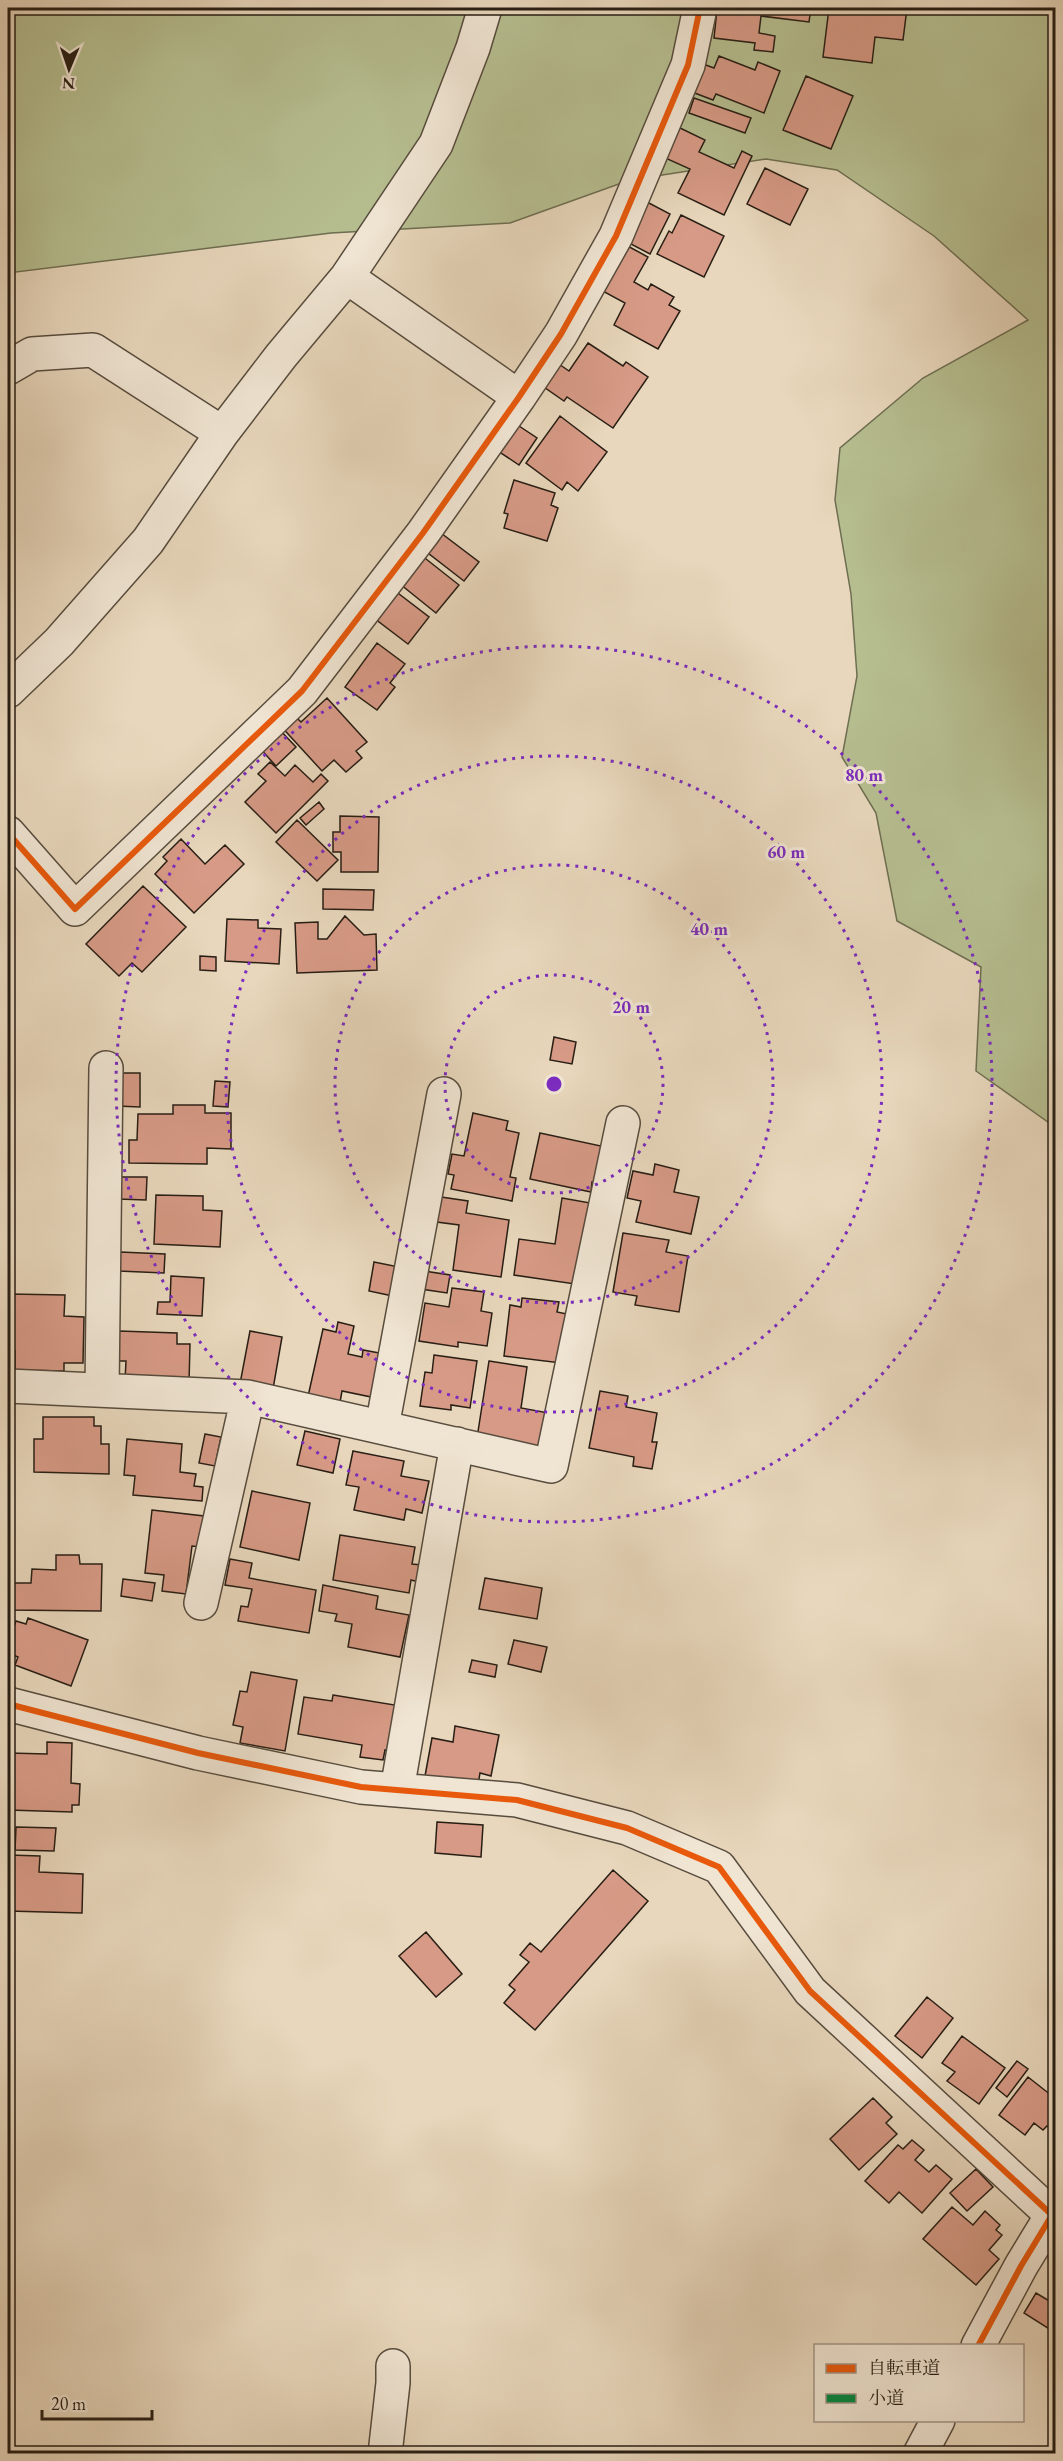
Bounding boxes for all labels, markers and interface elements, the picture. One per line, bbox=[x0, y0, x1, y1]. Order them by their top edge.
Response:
north arrow bbox=[39, 39, 99, 99]
text: N bbox=[62, 73, 75, 94]
text: 80 m bbox=[845, 763, 883, 786]
text: 60 m bbox=[767, 840, 805, 863]
text: 40 m bbox=[690, 917, 728, 940]
text: 20 m bbox=[612, 995, 650, 1018]
centre of rings bbox=[544, 1074, 564, 1094]
legend bbox=[814, 2344, 1024, 2422]
text: 自転車道 bbox=[868, 2356, 940, 2379]
scale bar bbox=[42, 2383, 152, 2421]
text: 小道 bbox=[868, 2386, 904, 2409]
text: 20 m bbox=[51, 2392, 86, 2415]

